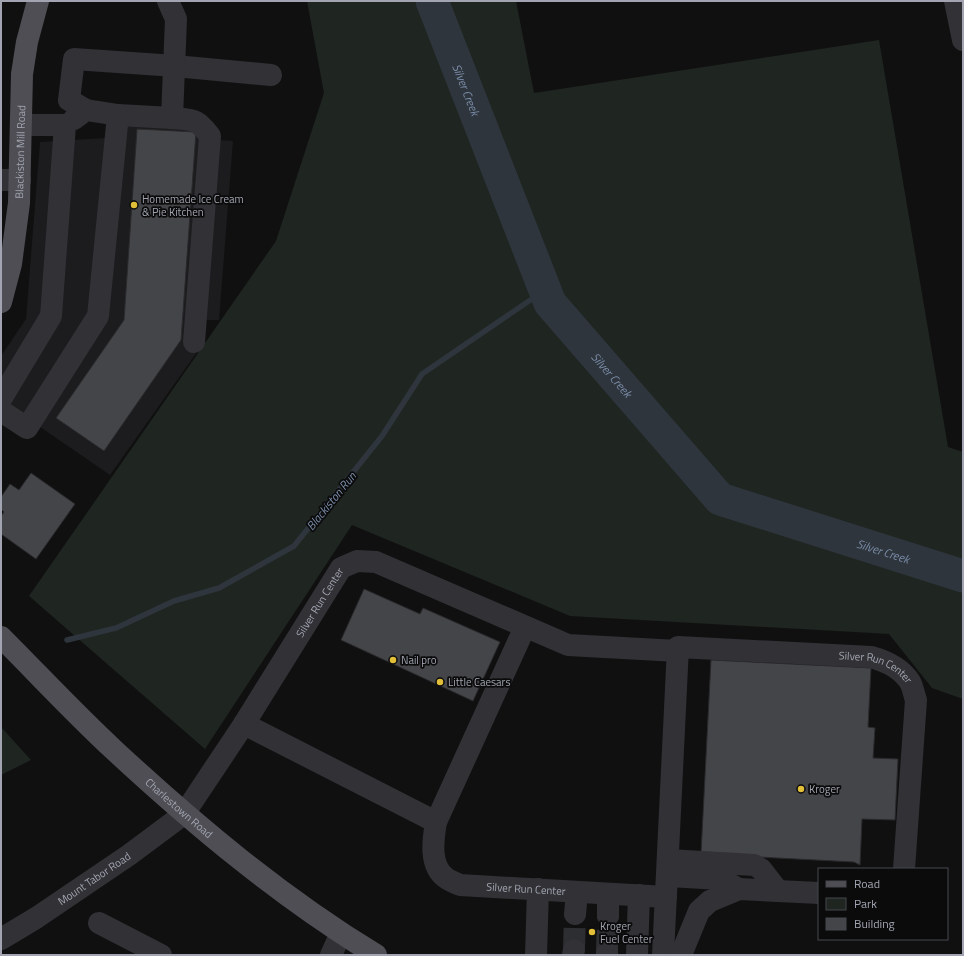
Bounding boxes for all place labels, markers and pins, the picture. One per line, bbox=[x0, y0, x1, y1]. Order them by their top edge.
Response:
place label: Homemade Ice Cream & Pie Kitchen bbox=[142, 191, 244, 220]
marker: Homemade Ice Cream & Pie Kitchen bbox=[129, 200, 139, 210]
place label: Nail pro bbox=[401, 652, 437, 668]
marker: Nail pro bbox=[388, 655, 398, 665]
place label: Little Caesars bbox=[448, 674, 511, 690]
marker: Little Caesars bbox=[435, 677, 445, 687]
place label: Kroger bbox=[809, 781, 840, 797]
marker: Kroger bbox=[796, 784, 806, 794]
place label: Kroger Fuel Center bbox=[600, 918, 653, 947]
marker: Kroger Fuel Center bbox=[587, 927, 597, 937]

